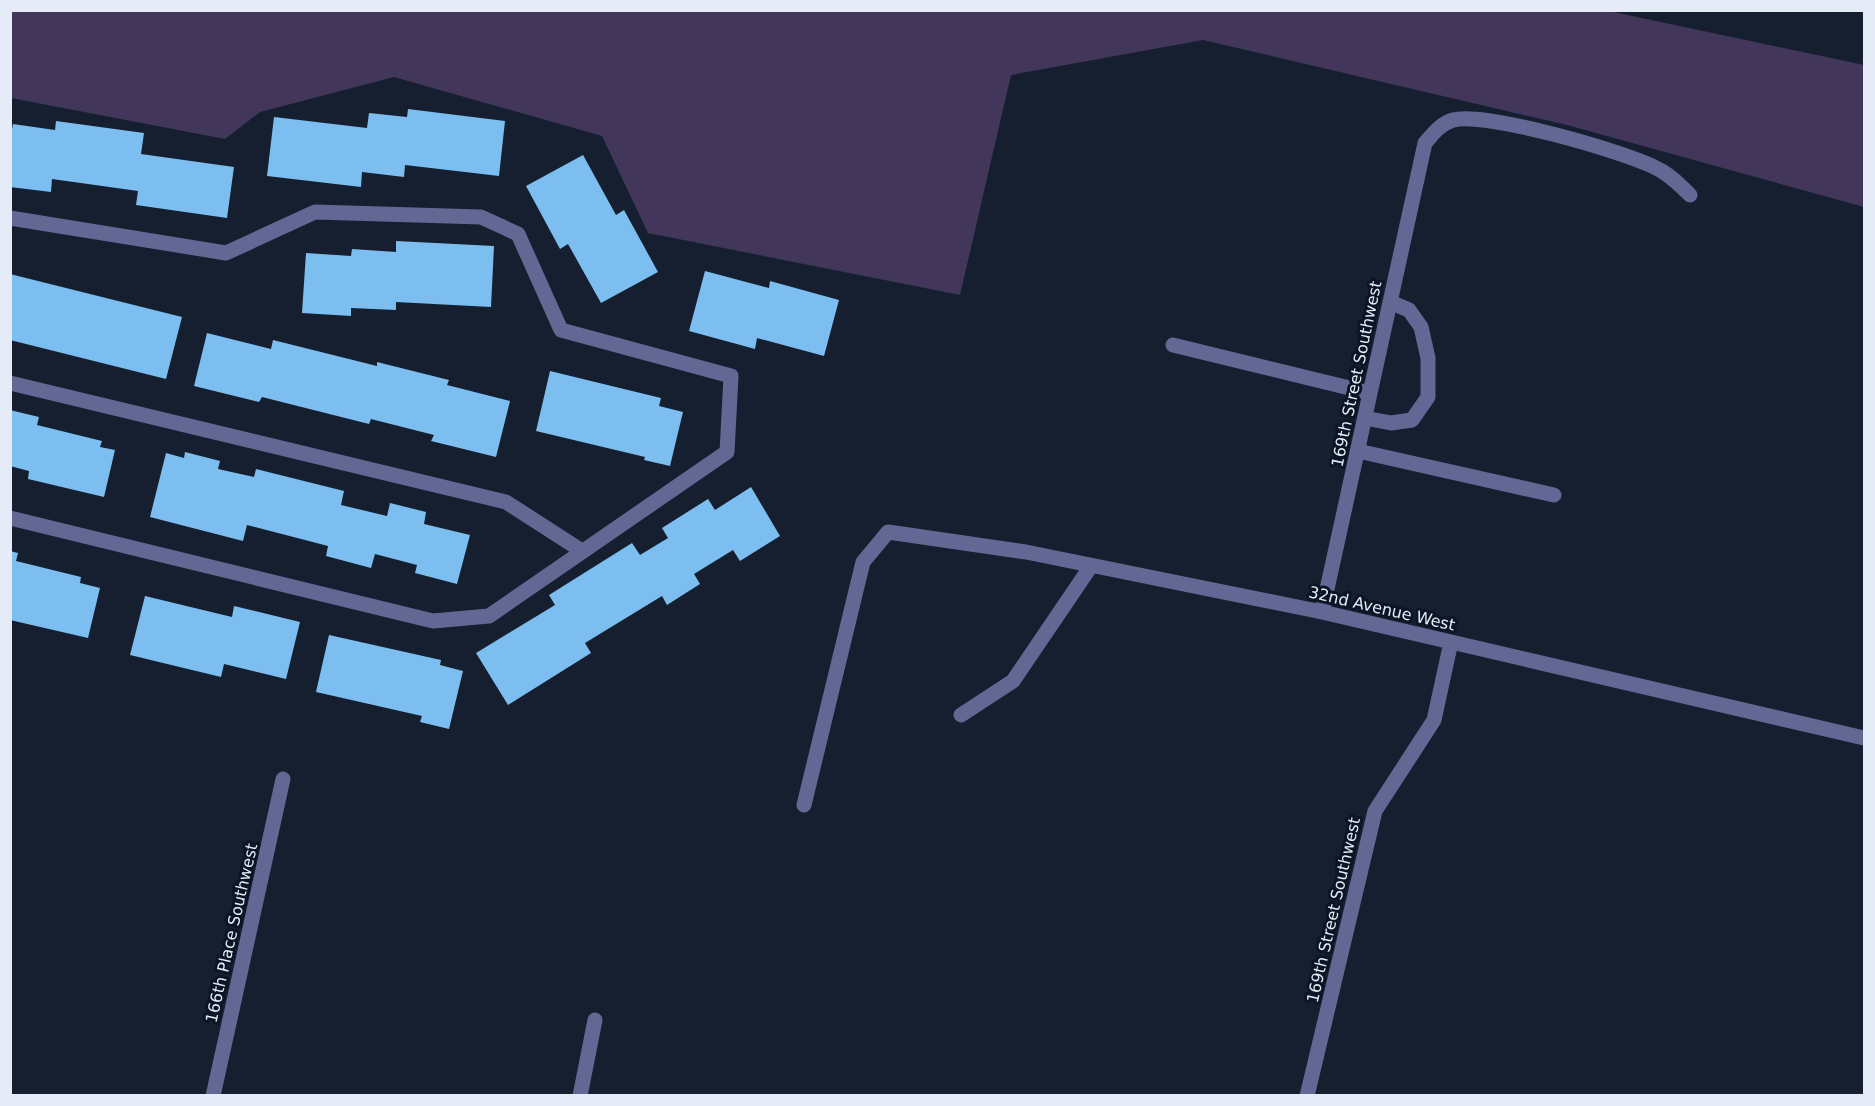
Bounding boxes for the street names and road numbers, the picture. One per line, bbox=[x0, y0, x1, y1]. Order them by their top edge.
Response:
street label: 169th Street Southwest bbox=[1327, 279, 1386, 469]
street label: 32nd Avenue West bbox=[1307, 582, 1457, 635]
street label: 169th Street Southwest bbox=[1303, 816, 1364, 1005]
street label: 166th Place Southwest bbox=[202, 841, 261, 1025]

